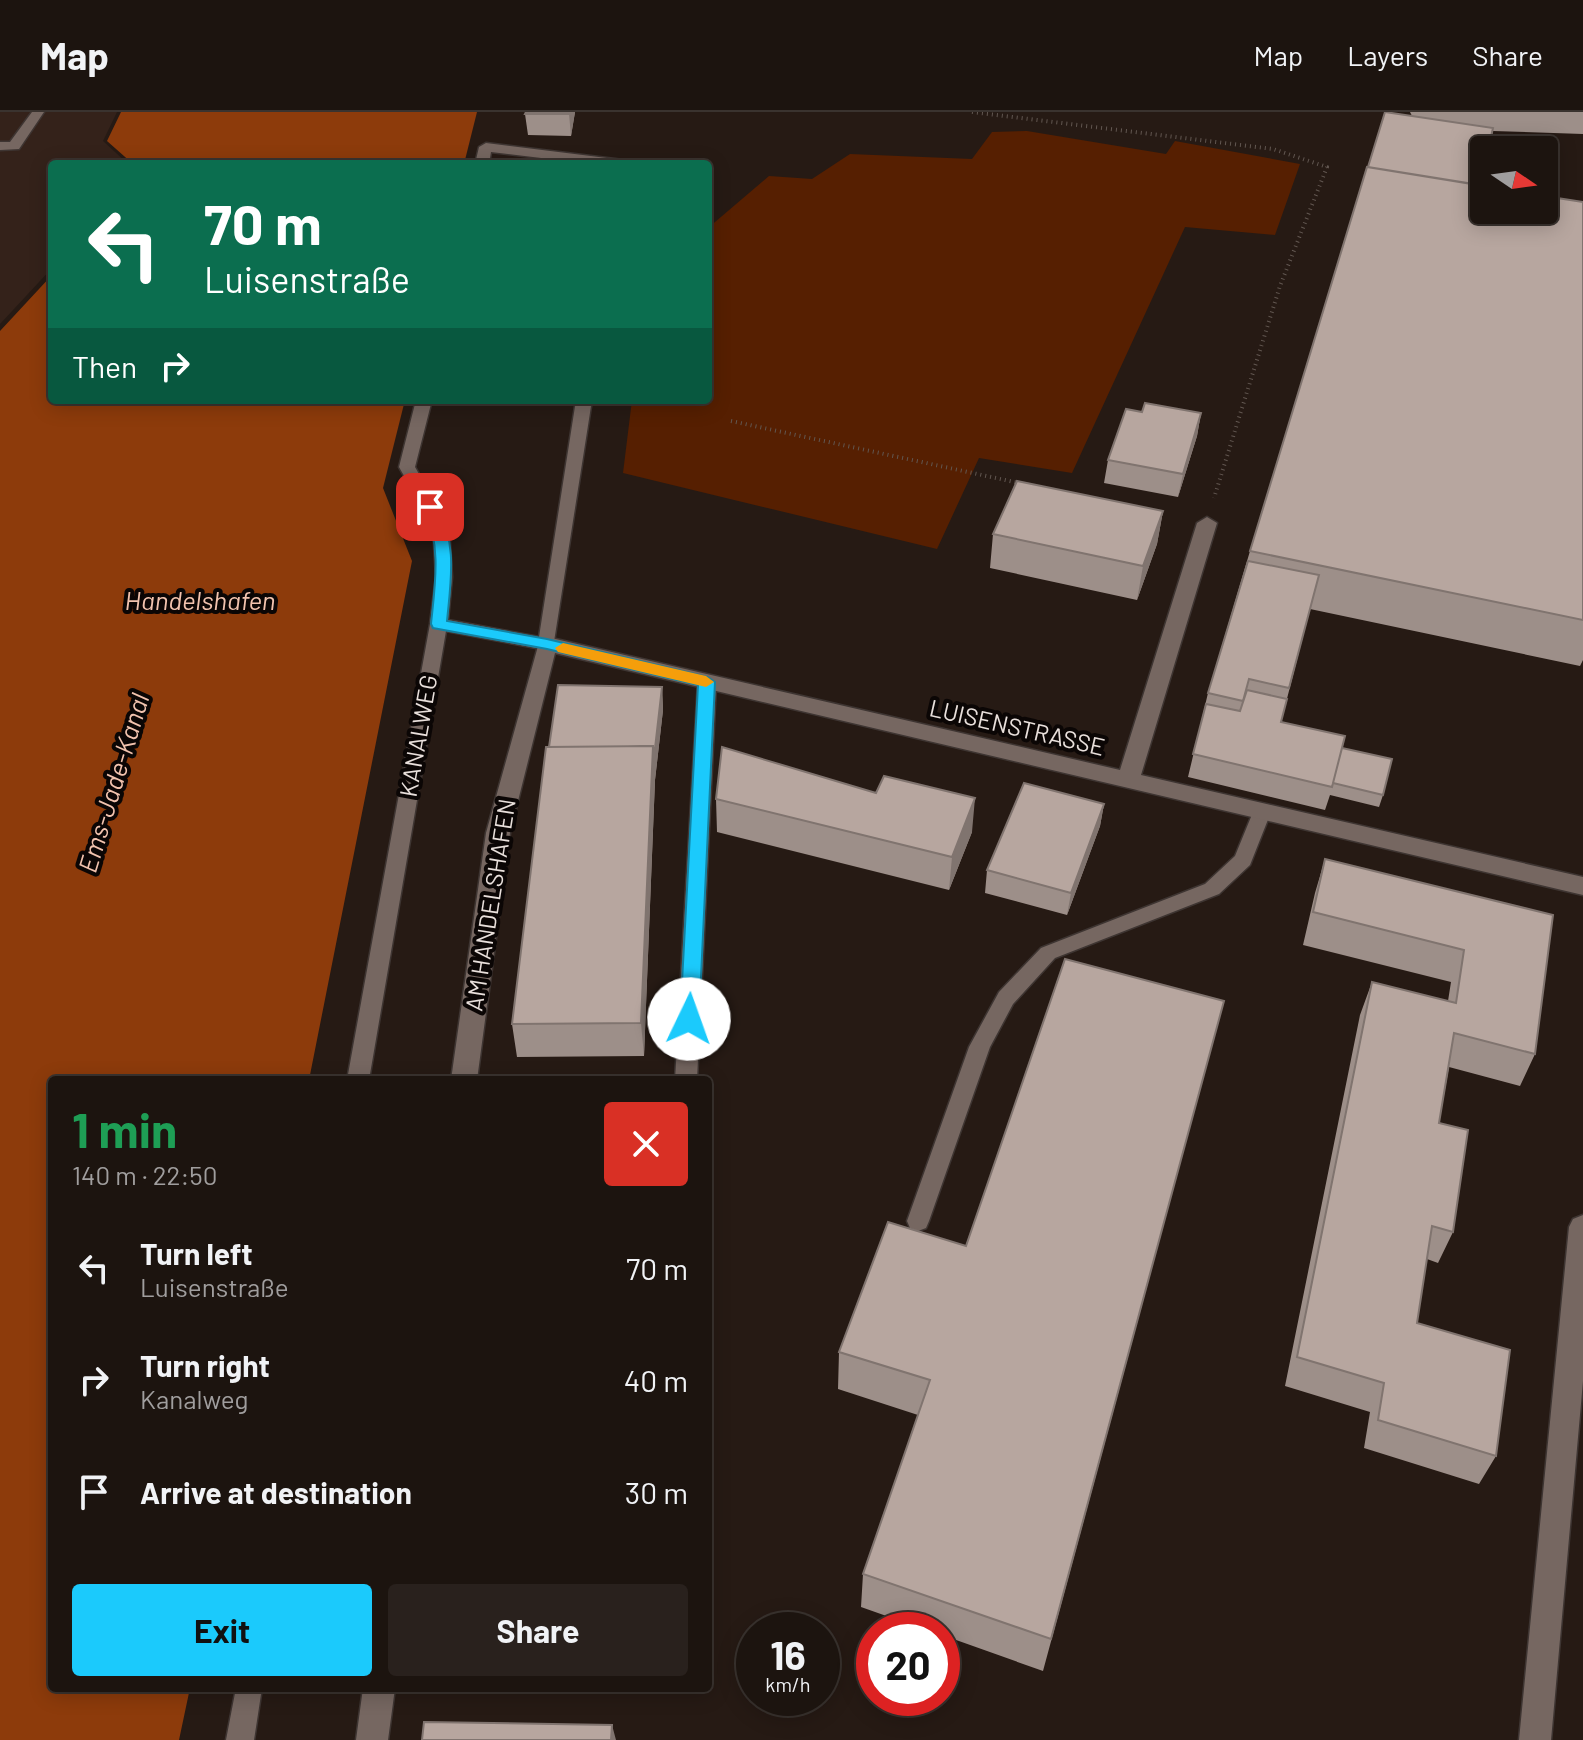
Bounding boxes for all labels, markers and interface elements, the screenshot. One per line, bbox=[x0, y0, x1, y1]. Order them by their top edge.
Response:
text: Map bbox=[40, 32, 109, 78]
text: Map bbox=[1253, 38, 1303, 72]
text: Layers bbox=[1347, 38, 1428, 72]
text: Share bbox=[1472, 38, 1543, 72]
north arrow bbox=[1470, 136, 1558, 224]
map controls bbox=[1470, 136, 1558, 224]
text: 70 m bbox=[204, 189, 322, 256]
icon: left bbox=[72, 192, 176, 296]
text: Luisenstraße bbox=[204, 257, 410, 300]
icon: right bbox=[153, 344, 197, 388]
text: Then bbox=[72, 348, 137, 384]
pin bbox=[396, 473, 464, 541]
icon: arrive bbox=[408, 485, 452, 529]
water label: Handelshafen bbox=[125, 584, 275, 615]
street label: KANALWEG bbox=[393, 672, 443, 799]
water label: Ems-Jade-Kanal bbox=[71, 689, 155, 876]
street label: LUISENSTRASSE bbox=[927, 692, 1108, 761]
street label: AM HANDELSHAFEN bbox=[458, 796, 521, 1013]
position arrow bbox=[647, 977, 731, 1061]
text: 1 min bbox=[72, 1100, 177, 1158]
button: close bbox=[604, 1102, 688, 1186]
text: 140 m · 22:50 bbox=[72, 1159, 217, 1190]
text: Turn left bbox=[140, 1235, 253, 1271]
icon: left bbox=[72, 1246, 116, 1290]
text: 70 m bbox=[626, 1250, 688, 1286]
text: Luisenstraße bbox=[140, 1271, 289, 1302]
text: Turn right bbox=[140, 1347, 270, 1383]
icon: right bbox=[72, 1358, 116, 1402]
text: 40 m bbox=[624, 1362, 688, 1398]
text: Kanalweg bbox=[140, 1383, 249, 1414]
icon: arrive bbox=[72, 1470, 116, 1514]
text: Arrive at destination bbox=[140, 1474, 412, 1510]
text: 30 m bbox=[625, 1474, 688, 1510]
button: Exit bbox=[72, 1584, 372, 1676]
button: Share bbox=[388, 1584, 688, 1676]
speed limit sign: 20 bbox=[856, 1612, 960, 1716]
text: 16 bbox=[770, 1630, 806, 1678]
text: km/h bbox=[765, 1672, 811, 1696]

